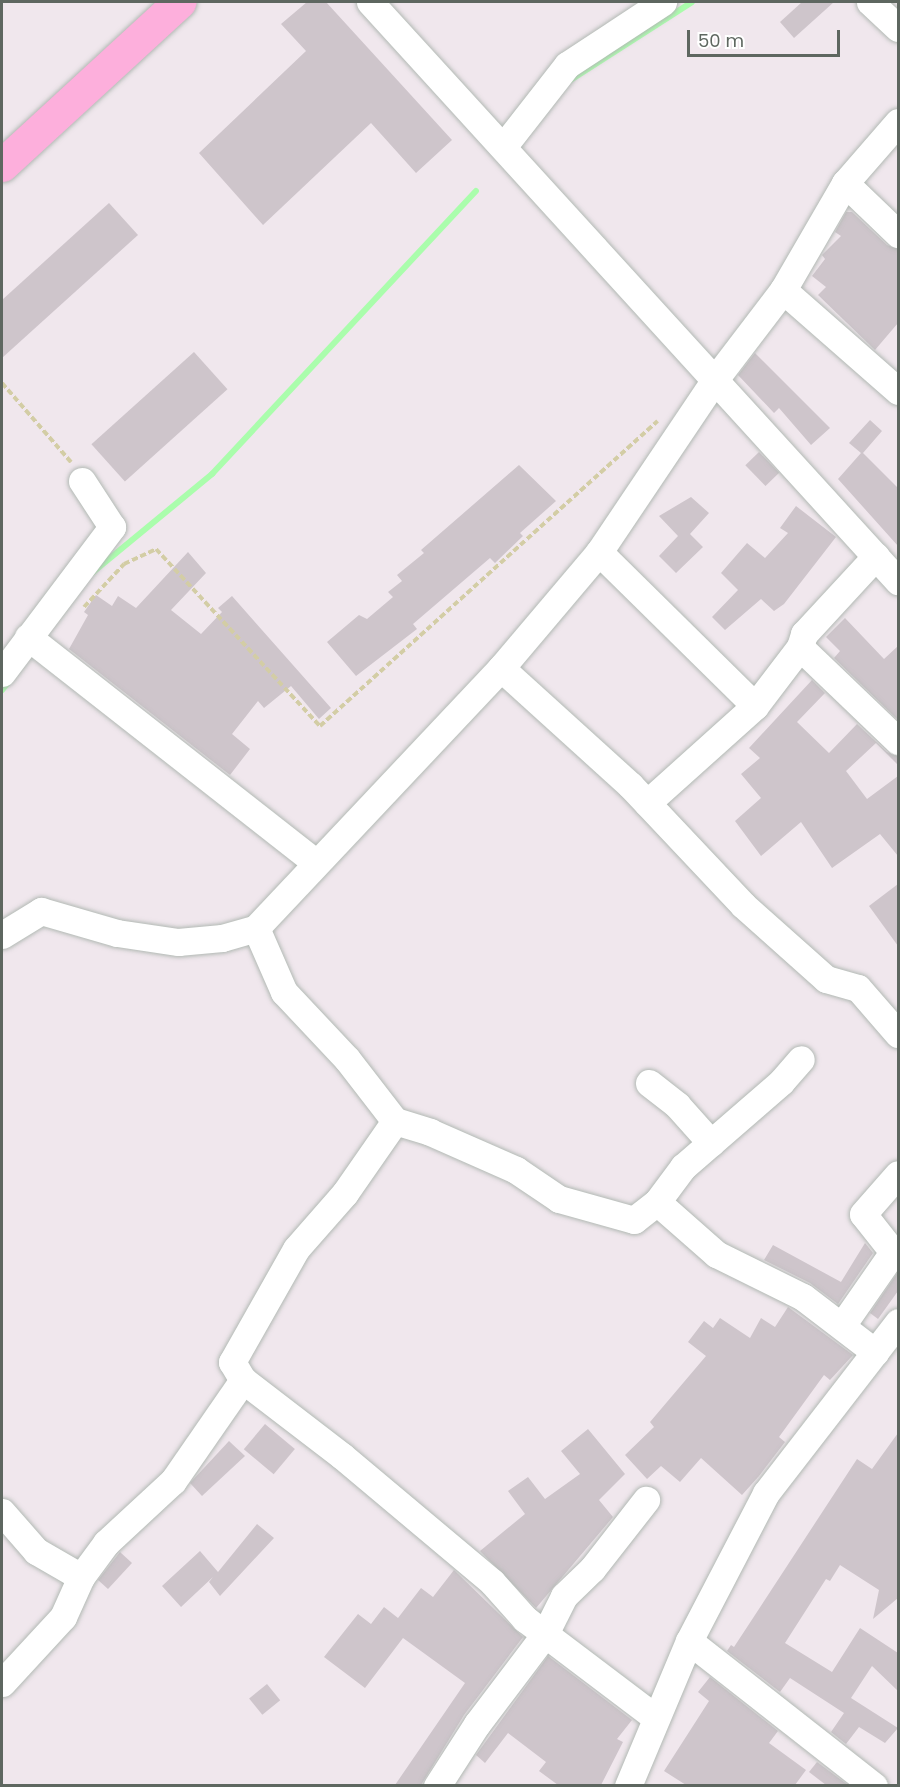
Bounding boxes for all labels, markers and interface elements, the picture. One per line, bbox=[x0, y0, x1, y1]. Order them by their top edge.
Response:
scale bar bbox=[690, 18, 843, 56]
text: 50 m bbox=[698, 28, 744, 53]

